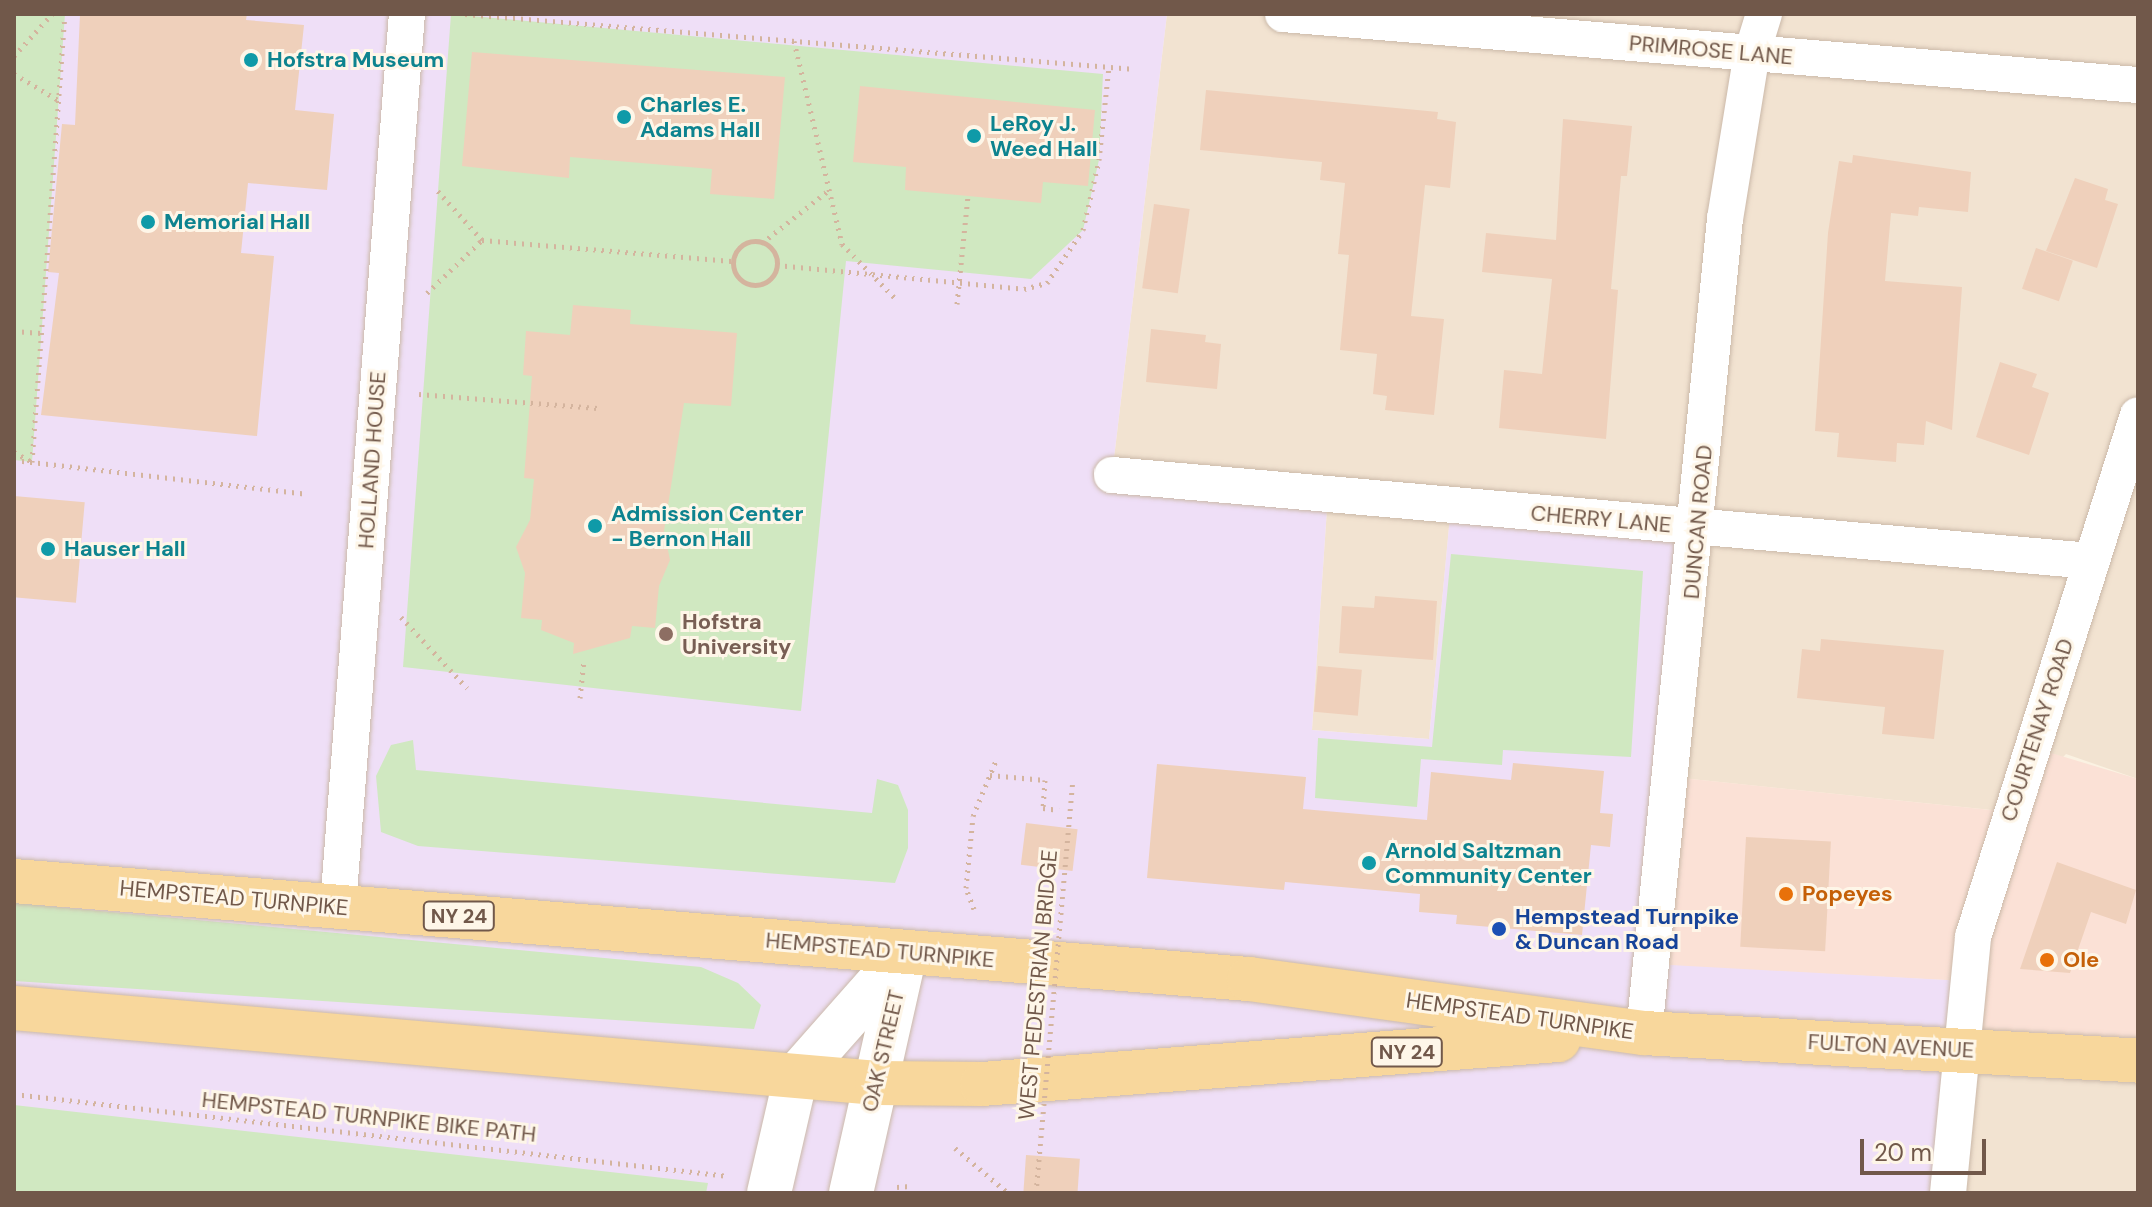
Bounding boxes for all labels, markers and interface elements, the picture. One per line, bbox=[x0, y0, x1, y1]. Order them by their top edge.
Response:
street label: PRIMROSE LANE bbox=[1628, 30, 1794, 70]
place label: Hofstra Museum bbox=[267, 47, 444, 73]
marker: Hofstra Museum bbox=[242, 51, 260, 69]
place label: Charles E. Adams Hall bbox=[640, 91, 760, 142]
marker: Charles E. Adams Hall bbox=[615, 108, 633, 126]
place label: LeRoy J. Weed Hall bbox=[990, 110, 1098, 162]
marker: LeRoy J. Weed Hall bbox=[965, 127, 983, 145]
place label: Memorial Hall bbox=[164, 209, 310, 235]
marker: Memorial Hall bbox=[139, 213, 157, 231]
street label: HOLLAND HOUSE bbox=[353, 370, 391, 550]
street label: DUNCAN ROAD bbox=[1678, 444, 1718, 600]
place label: Admission Center - Bernon Hall bbox=[611, 500, 803, 552]
street label: CHERRY LANE bbox=[1530, 500, 1672, 538]
marker: Admission Center - Bernon Hall bbox=[586, 517, 604, 535]
place label: Hauser Hall bbox=[64, 536, 186, 562]
marker: Hauser Hall bbox=[39, 540, 57, 558]
place label: Hofstra University bbox=[682, 608, 791, 660]
marker: Hofstra University bbox=[657, 625, 675, 643]
street label: COURTENAY ROAD bbox=[1995, 635, 2079, 825]
place label: Arnold Saltzman Community Center bbox=[1385, 837, 1592, 888]
street label: WEST PEDESTRIAN BRIDGE bbox=[1013, 849, 1063, 1121]
marker: Arnold Saltzman Community Center bbox=[1360, 854, 1378, 872]
street label: HEMPSTEAD TURNPIKE bbox=[118, 875, 350, 921]
place label: Popeyes bbox=[1802, 881, 1893, 907]
marker: Popeyes bbox=[1777, 885, 1795, 903]
road number: NY 24 bbox=[421, 900, 497, 932]
place label: Hempstead Turnpike & Duncan Road bbox=[1515, 903, 1739, 954]
marker: Hempstead Turnpike & Duncan Road bbox=[1490, 920, 1508, 938]
street label: HEMPSTEAD TURNPIKE bbox=[764, 927, 996, 973]
place label: Ole bbox=[2063, 947, 2099, 973]
marker: Ole bbox=[2038, 951, 2056, 969]
street label: HEMPSTEAD TURNPIKE bbox=[1404, 987, 1636, 1045]
street label: OAK STREET bbox=[856, 988, 910, 1114]
street label: FULTON AVENUE bbox=[1807, 1028, 1975, 1064]
road number: NY 24 bbox=[1369, 1036, 1445, 1068]
street label: HEMPSTEAD TURNPIKE BIKE PATH bbox=[201, 1086, 537, 1148]
scale bar bbox=[1864, 1123, 1990, 1173]
text: 20 m bbox=[1874, 1137, 1932, 1168]

